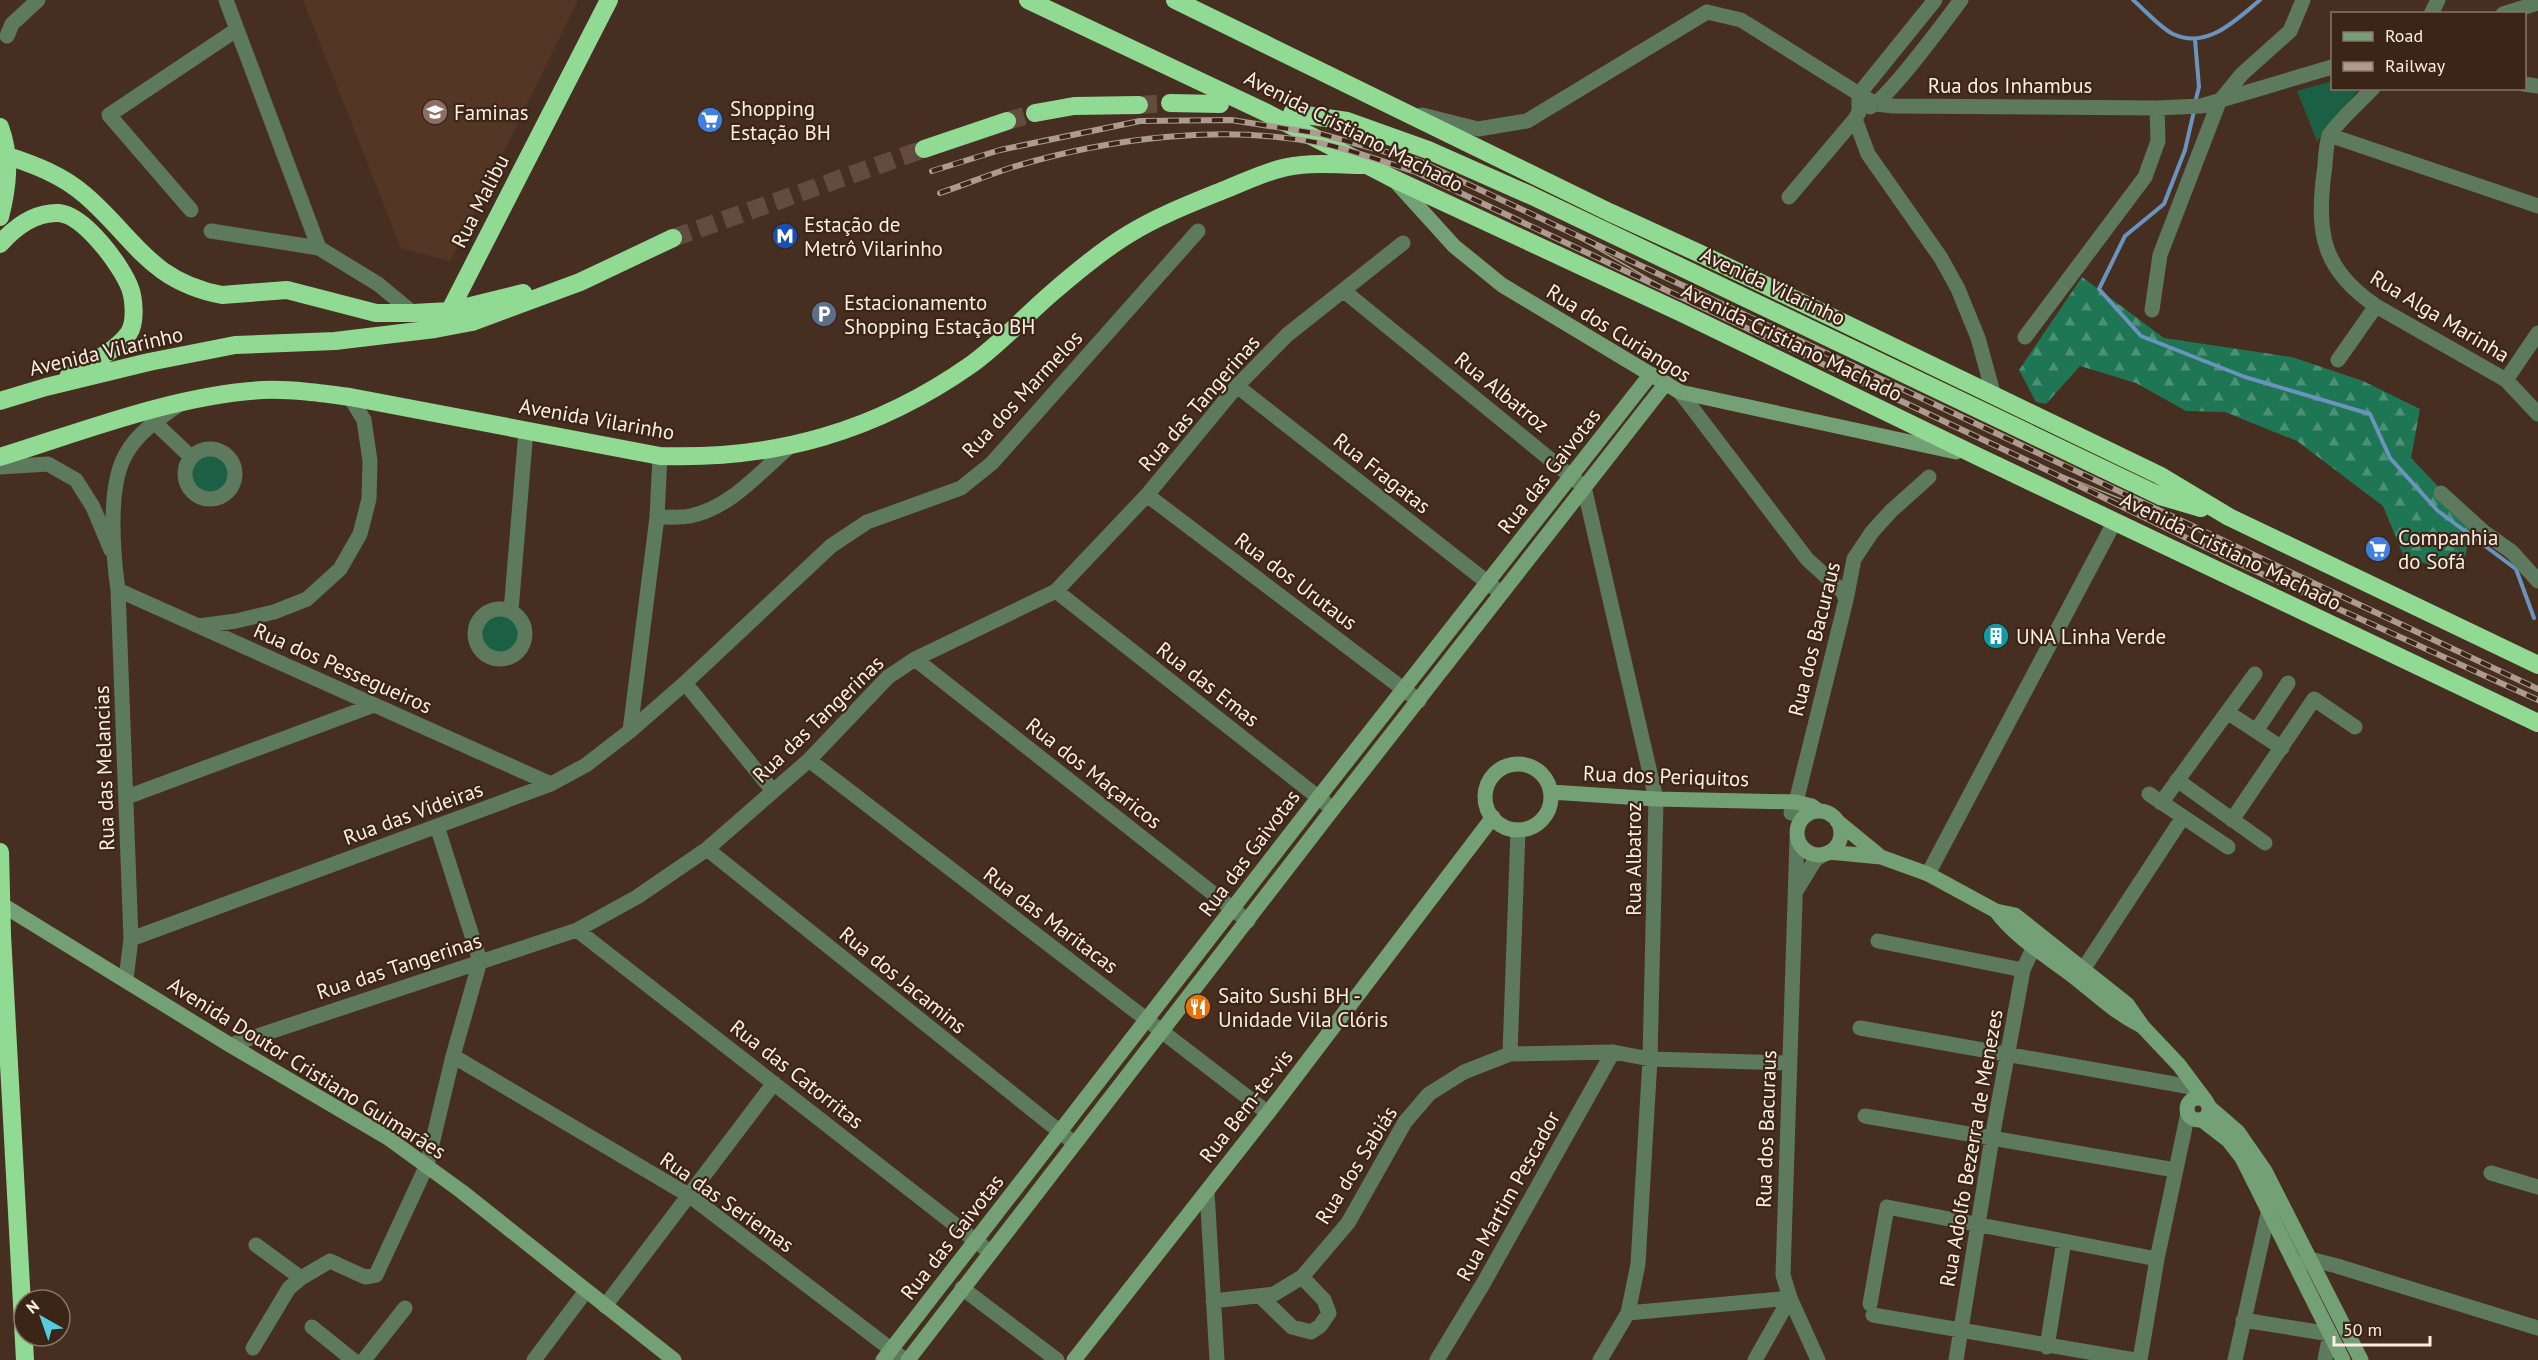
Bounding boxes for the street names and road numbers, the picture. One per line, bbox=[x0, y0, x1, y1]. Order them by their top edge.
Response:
street label: Avenida Cristiano Machado bbox=[1240, 64, 1468, 198]
street label: Rua dos Inhambus bbox=[1928, 72, 2092, 99]
street label: Rua Malibu bbox=[445, 150, 515, 252]
street label: Avenida Vilarinho bbox=[1696, 241, 1850, 331]
street label: Rua Alga Marinha bbox=[2365, 264, 2515, 368]
street label: Avenida Cristiano Machado bbox=[1677, 277, 1907, 407]
street label: Rua dos Curiangos bbox=[1542, 278, 1696, 388]
street label: Avenida Vilarinho bbox=[26, 320, 186, 382]
street label: Rua dos Marmelos bbox=[956, 325, 1088, 463]
street label: Rua das Tangerinas bbox=[1132, 329, 1266, 477]
street label: Rua Albatroz bbox=[1449, 346, 1555, 438]
street label: Avenida Vilarinho bbox=[517, 392, 677, 446]
street label: Rua das Gaivotas bbox=[1492, 403, 1606, 539]
street label: Rua Fragatas bbox=[1328, 427, 1436, 519]
street label: Avenida Cristiano Machado bbox=[2116, 486, 2346, 616]
street label: Rua dos Urutaus bbox=[1229, 526, 1363, 636]
street label: Rua dos Bacuraus bbox=[1782, 559, 1846, 719]
street label: Rua dos Pessegueiros bbox=[250, 617, 436, 719]
street label: Rua das Emas bbox=[1151, 635, 1265, 733]
street label: Rua das Tangerinas bbox=[747, 650, 889, 788]
street label: Rua das Melancias bbox=[88, 685, 120, 851]
street label: Rua dos Maçaricos bbox=[1021, 711, 1167, 835]
street label: Rua dos Periquitos bbox=[1582, 760, 1750, 792]
street label: Rua das Videiras bbox=[339, 775, 487, 851]
street label: Rua das Gaivotas bbox=[1192, 784, 1306, 922]
street label: Rua Albatroz bbox=[1620, 802, 1647, 916]
street label: Rua das Maritacas bbox=[978, 861, 1124, 979]
street label: Rua dos Jacamins bbox=[834, 920, 972, 1040]
street label: Rua das Tangerinas bbox=[313, 927, 485, 1005]
street label: Avenida Doutor Cristiano Guimarães bbox=[163, 971, 451, 1165]
street label: Rua Adolfo Bezerra de Menezes bbox=[1933, 1007, 2009, 1289]
street label: Rua das Catorritas bbox=[725, 1013, 869, 1135]
street label: Rua Bem-te-vis bbox=[1193, 1044, 1299, 1168]
street label: Rua dos Bacuraus bbox=[1750, 1050, 1782, 1208]
street label: Rua dos Sabiás bbox=[1309, 1101, 1403, 1229]
street label: Rua Martim Pescador bbox=[1450, 1106, 1566, 1286]
street label: Rua das Seriemas bbox=[655, 1146, 799, 1258]
street label: Rua das Gaivotas bbox=[895, 1169, 1009, 1305]

